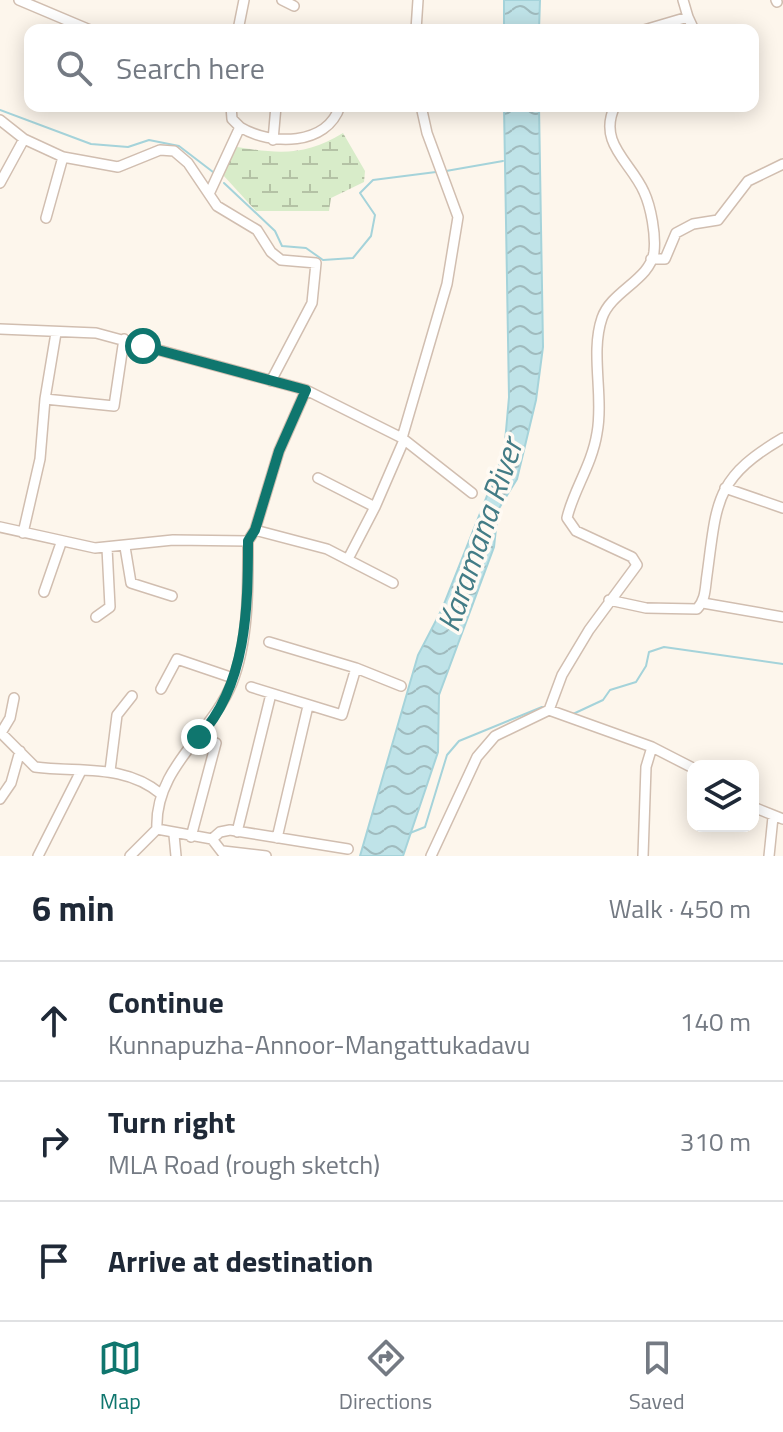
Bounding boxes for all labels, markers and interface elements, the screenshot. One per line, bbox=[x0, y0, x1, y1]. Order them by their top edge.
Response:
search box bbox=[24, 24, 759, 112]
text: Search here bbox=[116, 45, 265, 91]
icon: search bbox=[52, 46, 96, 90]
route start bbox=[125, 328, 161, 364]
water label: Karamana River bbox=[424, 428, 536, 638]
route end bbox=[181, 719, 217, 755]
map controls bbox=[687, 760, 759, 832]
button: layers bbox=[687, 760, 759, 832]
text: 6 min bbox=[32, 882, 115, 934]
text: Walk · 450 m bbox=[609, 889, 751, 928]
text: Continue bbox=[108, 979, 224, 1025]
icon: ahead bbox=[32, 999, 76, 1043]
text: 140 m bbox=[680, 1002, 751, 1041]
text: Kunnapuzha-Annoor-Mangattukadavu bbox=[108, 1025, 530, 1064]
text: Turn right bbox=[108, 1099, 236, 1145]
icon: right bbox=[32, 1119, 76, 1163]
text: 310 m bbox=[680, 1122, 751, 1161]
text: MLA Road (rough sketch) bbox=[108, 1145, 380, 1184]
text: Arrive at destination bbox=[108, 1238, 373, 1284]
icon: arrive bbox=[32, 1239, 76, 1283]
tab: Map bbox=[98, 1336, 142, 1418]
tab: Directions bbox=[339, 1336, 432, 1418]
tab: Saved bbox=[629, 1336, 685, 1418]

